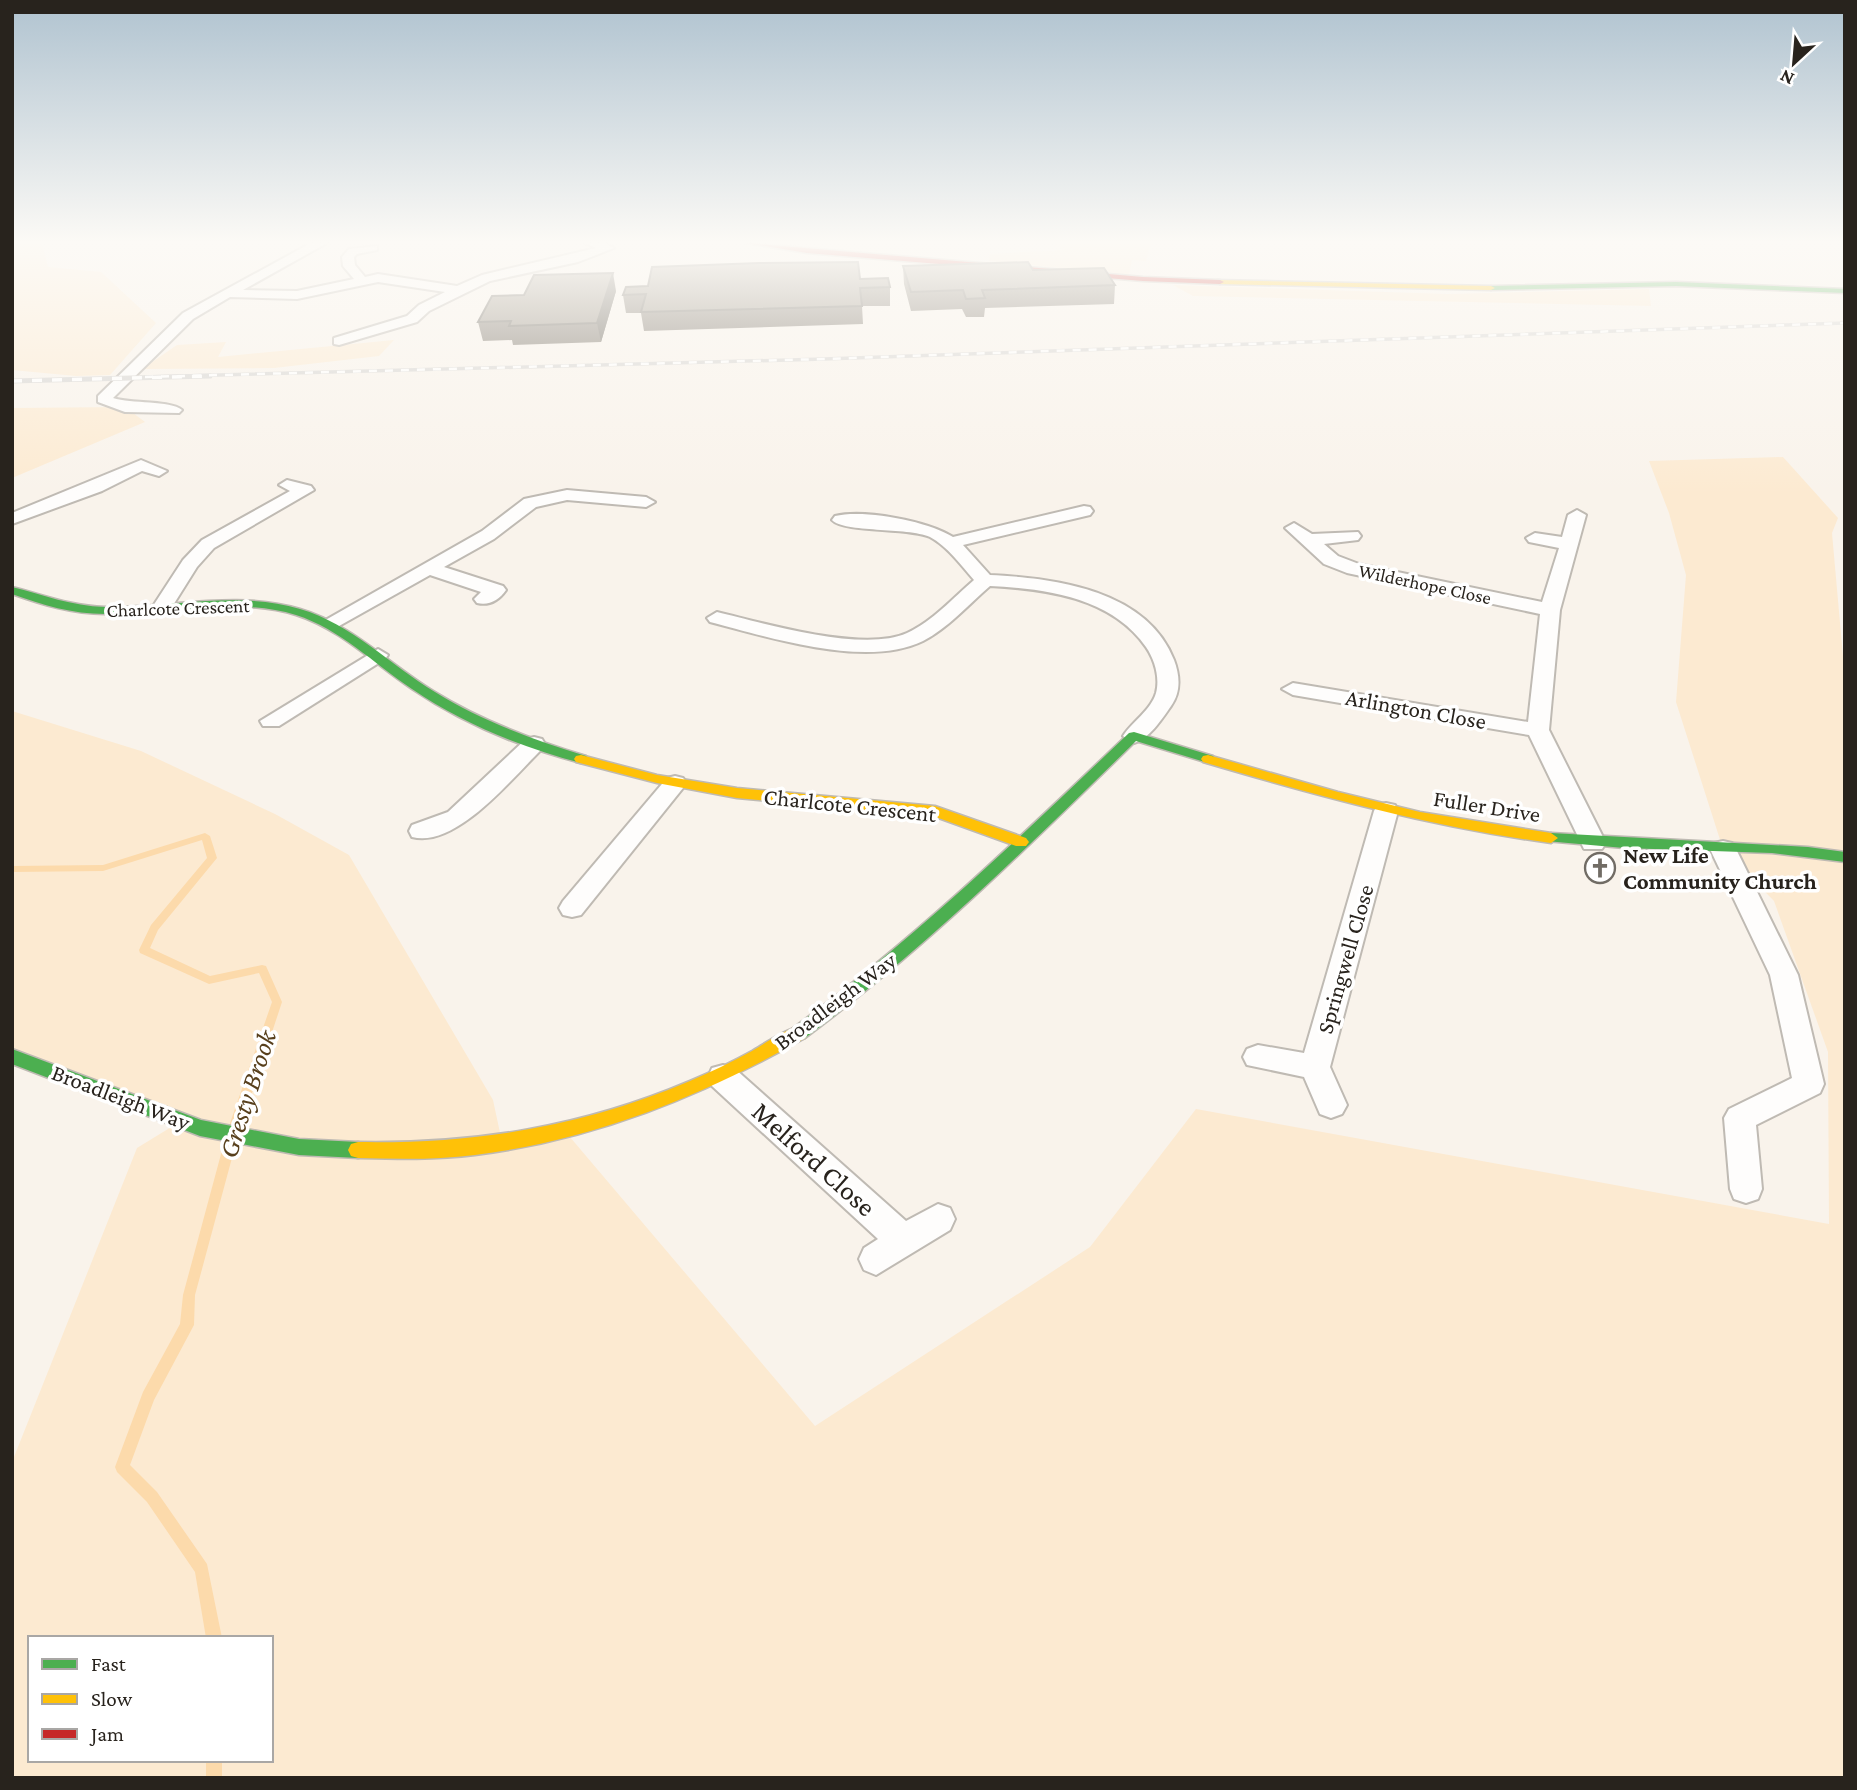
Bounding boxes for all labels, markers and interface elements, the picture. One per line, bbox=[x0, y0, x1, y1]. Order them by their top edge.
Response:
north arrow bbox=[1759, 28, 1829, 98]
text: N bbox=[1776, 66, 1797, 90]
street label: Wilderhope Close bbox=[1357, 560, 1493, 608]
street label: Charlcote Crescent bbox=[106, 595, 251, 621]
street label: Arlington Close bbox=[1344, 684, 1488, 734]
street label: Charlcote Crescent bbox=[762, 783, 938, 827]
street label: Fuller Drive bbox=[1432, 785, 1542, 827]
place label: New Life Community Church bbox=[1623, 842, 1817, 894]
church icon: New Life Community Church bbox=[1583, 851, 1617, 885]
street label: Springwell Close bbox=[1311, 881, 1379, 1037]
street label: Broadleigh Way bbox=[769, 947, 901, 1055]
water label: Gresty Brook bbox=[212, 1025, 283, 1162]
street label: Broadleigh Way bbox=[48, 1059, 194, 1135]
street label: Melford Close bbox=[746, 1096, 882, 1222]
legend bbox=[28, 1636, 273, 1762]
text: Fast bbox=[91, 1652, 127, 1676]
text: Slow bbox=[91, 1687, 133, 1711]
text: Jam bbox=[89, 1722, 124, 1746]

